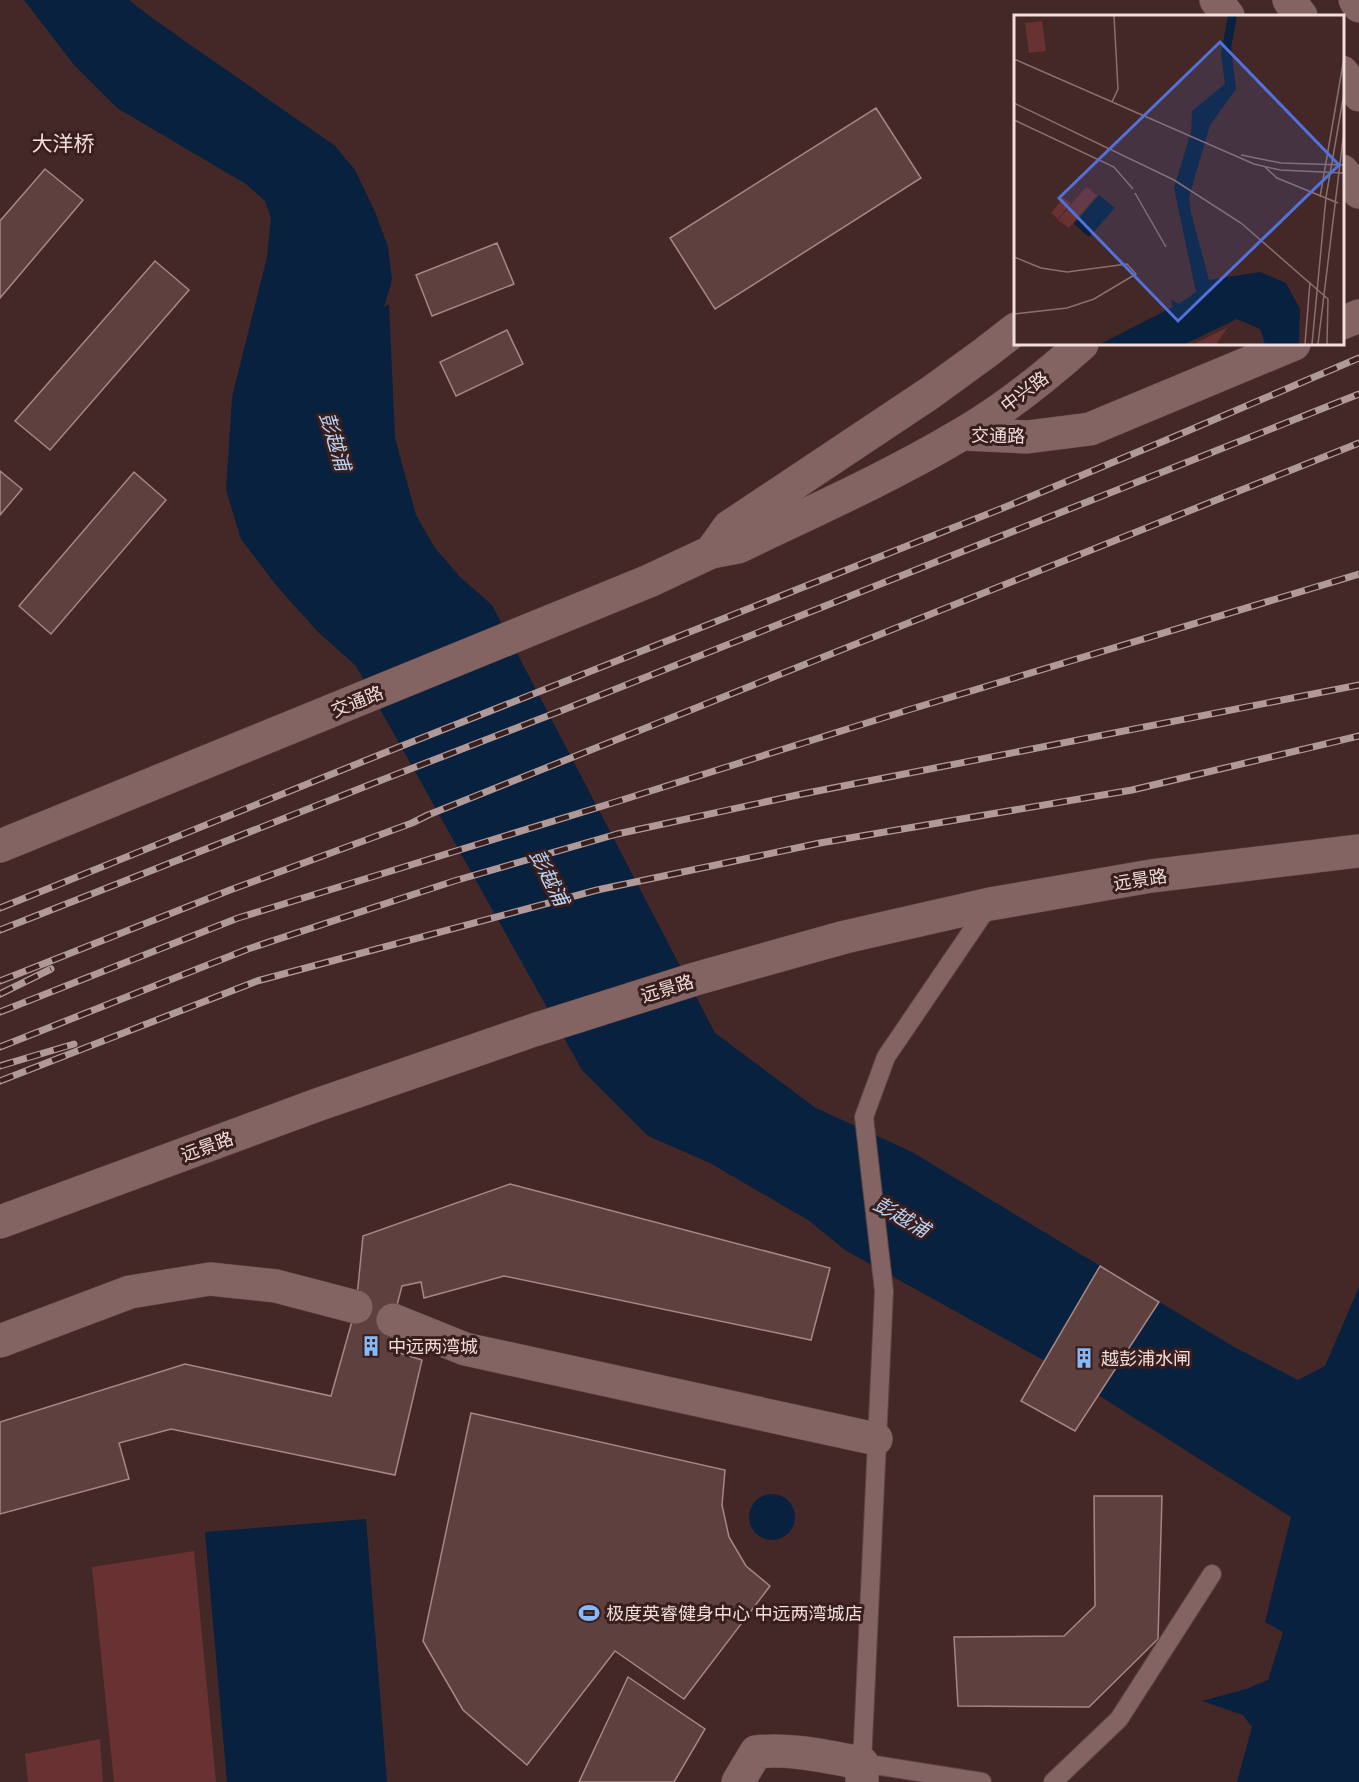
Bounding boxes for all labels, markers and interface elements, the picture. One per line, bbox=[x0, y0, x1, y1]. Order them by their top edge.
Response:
inset map bbox=[1014, 15, 1344, 345]
district label: 大洋桥 bbox=[32, 130, 95, 156]
street label: 中兴路 bbox=[996, 366, 1052, 416]
water label: 彭越浦 bbox=[316, 409, 357, 476]
street label: 交通路 bbox=[971, 424, 1025, 446]
street label: 交通路 bbox=[328, 681, 386, 721]
water label: 彭越浦 bbox=[526, 845, 576, 912]
street label: 远景路 bbox=[1112, 864, 1168, 894]
street label: 远景路 bbox=[638, 970, 696, 1006]
street label: 远景路 bbox=[178, 1126, 236, 1166]
water label: 彭越浦 bbox=[870, 1191, 937, 1243]
building icon: 中远两湾城 bbox=[359, 1334, 383, 1358]
place label: 中远两湾城 bbox=[388, 1335, 478, 1357]
building icon: 越彭浦水闸 bbox=[1072, 1346, 1096, 1370]
place label: 越彭浦水闸 bbox=[1101, 1347, 1191, 1369]
sports icon: 极度英睿健身中心 中远两湾城店 bbox=[577, 1601, 601, 1625]
place label: 极度英睿健身中心 中远两湾城店 bbox=[606, 1602, 863, 1624]

